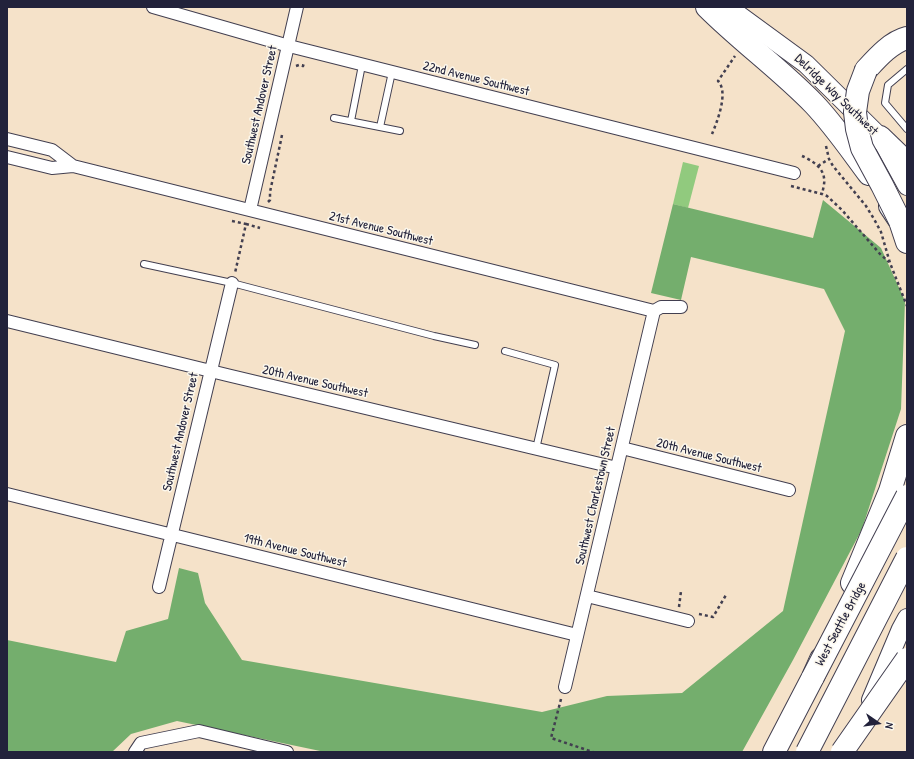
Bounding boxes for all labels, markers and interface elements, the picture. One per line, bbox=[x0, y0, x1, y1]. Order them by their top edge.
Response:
street label: Southwest Andover Street bbox=[239, 44, 281, 166]
street label: Delridge Way Southwest bbox=[791, 51, 881, 139]
street label: 22nd Avenue Southwest bbox=[421, 58, 531, 100]
street label: 21st Avenue Southwest bbox=[328, 209, 434, 249]
street label: 20th Avenue Southwest bbox=[261, 362, 369, 402]
street label: Southwest Andover Street bbox=[160, 371, 202, 493]
street label: Southwest Charlestown Street bbox=[573, 425, 619, 567]
street label: 20th Avenue Southwest bbox=[655, 435, 763, 477]
street label: 19th Avenue Southwest bbox=[242, 531, 348, 571]
street label: West Seattle Bridge bbox=[812, 579, 870, 669]
north arrow bbox=[858, 703, 898, 743]
text: N bbox=[882, 721, 897, 730]

